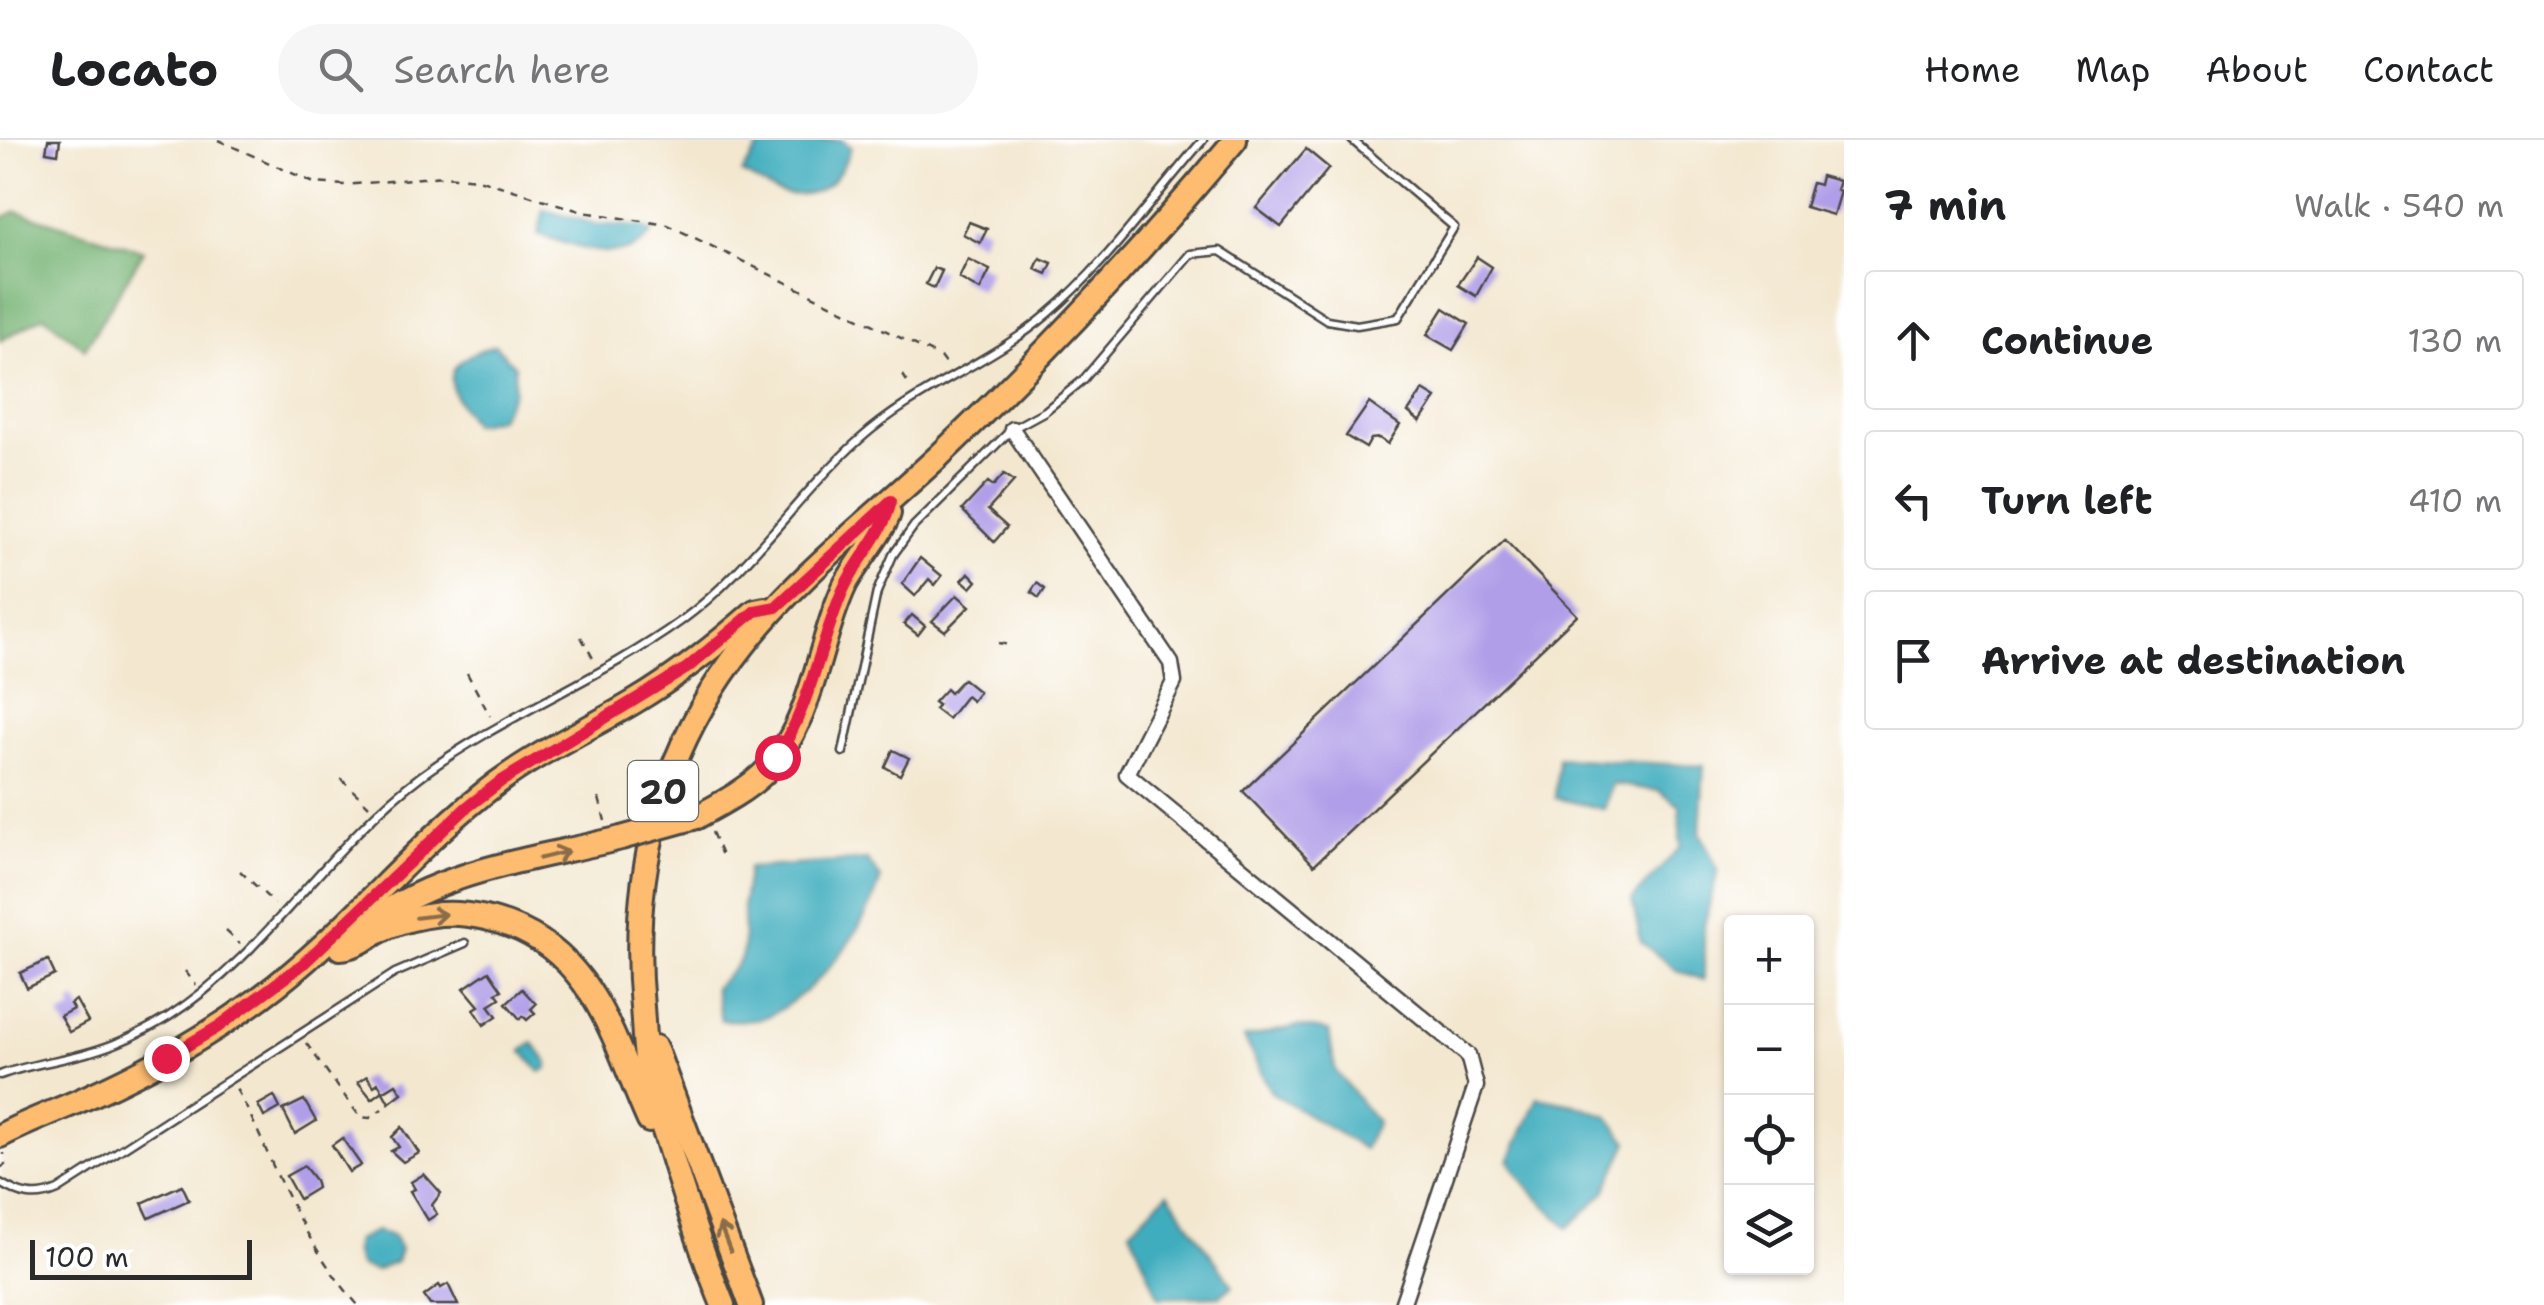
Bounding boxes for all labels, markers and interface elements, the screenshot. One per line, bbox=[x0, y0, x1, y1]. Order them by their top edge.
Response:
search box bbox=[278, 24, 978, 114]
text: Locato bbox=[50, 37, 218, 101]
icon: search bbox=[313, 42, 368, 97]
text: Search here bbox=[393, 44, 611, 95]
text: Home bbox=[1924, 46, 2020, 93]
text: Map bbox=[2075, 46, 2150, 93]
text: About bbox=[2205, 46, 2308, 93]
text: Contact bbox=[2363, 46, 2494, 93]
text: 7 min bbox=[1884, 177, 2006, 233]
text: Walk · 540 m bbox=[2294, 184, 2504, 227]
icon: ahead bbox=[1886, 313, 1941, 368]
text: Continue bbox=[1981, 315, 2153, 366]
text: 130 m bbox=[2407, 319, 2502, 362]
icon: left bbox=[1886, 473, 1941, 528]
text: Turn left bbox=[1981, 475, 2153, 526]
text: 410 m bbox=[2408, 479, 2502, 522]
icon: arrive bbox=[1886, 633, 1941, 688]
text: Arrive at destination bbox=[1981, 635, 2405, 686]
route start bbox=[755, 735, 801, 781]
road number: 20 bbox=[628, 761, 698, 821]
one-way arrow bbox=[537, 845, 569, 863]
one-way arrow bbox=[414, 907, 446, 925]
map controls bbox=[1724, 915, 1814, 1275]
button: + bbox=[1724, 915, 1814, 1005]
button: − bbox=[1724, 1005, 1814, 1095]
route end bbox=[144, 1036, 190, 1082]
button: locate bbox=[1724, 1095, 1814, 1185]
button: layers bbox=[1724, 1185, 1814, 1275]
one-way arrow bbox=[715, 1224, 733, 1254]
scale bar bbox=[30, 1235, 252, 1280]
text: 100 m bbox=[45, 1238, 129, 1276]

